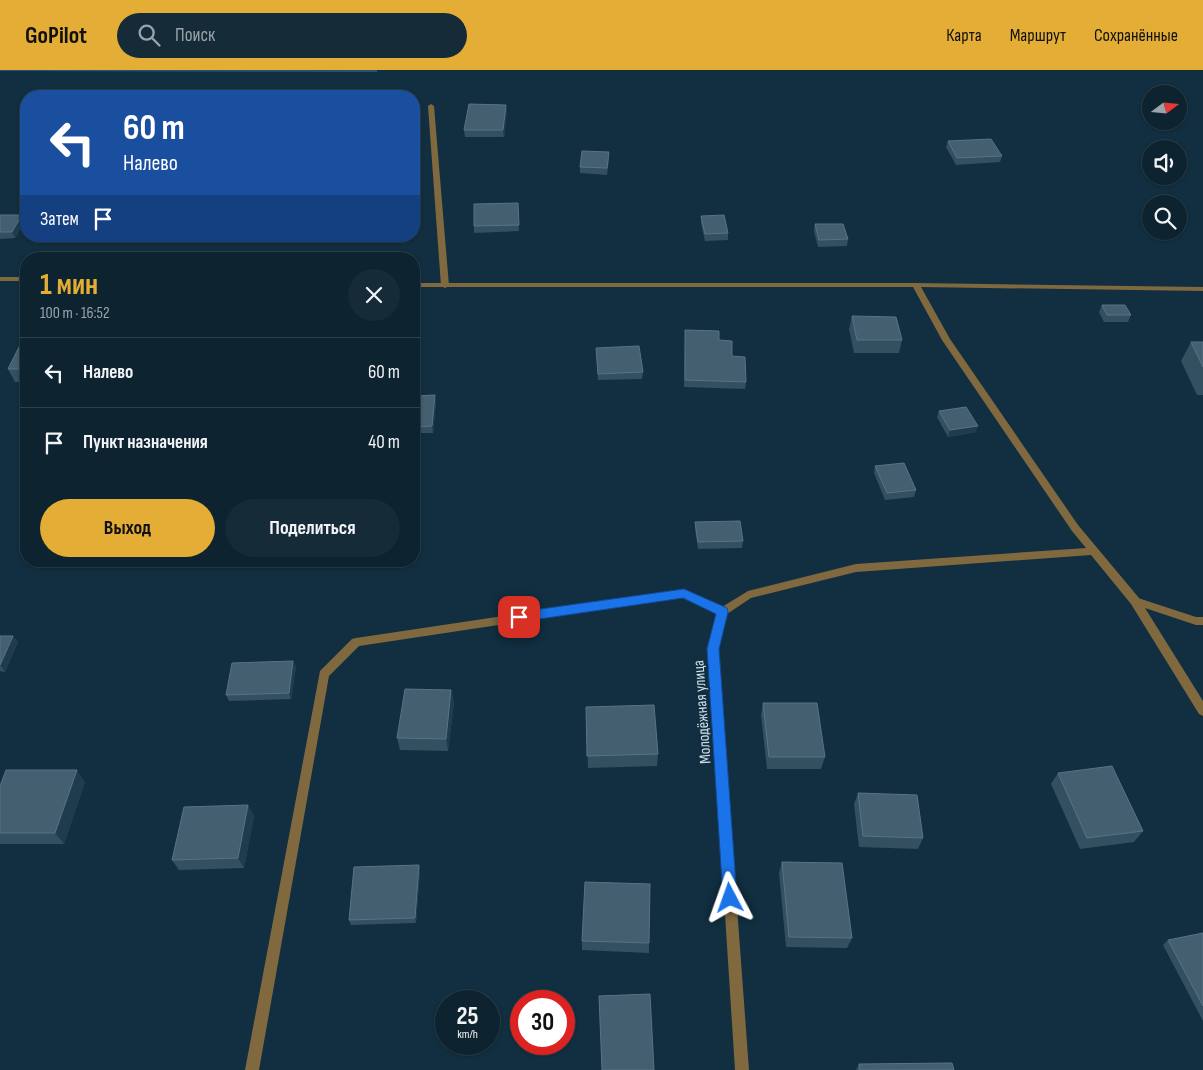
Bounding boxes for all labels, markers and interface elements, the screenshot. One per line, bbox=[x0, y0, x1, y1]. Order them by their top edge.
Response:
search box bbox=[117, 13, 467, 58]
text: GoPilot bbox=[25, 21, 87, 50]
icon: search bbox=[135, 21, 163, 49]
text: Поиск bbox=[175, 24, 215, 47]
text: Карта bbox=[946, 25, 982, 46]
text: Маршрут bbox=[1010, 25, 1066, 46]
text: Сохранённые bbox=[1094, 25, 1178, 46]
north arrow bbox=[1142, 85, 1188, 130]
map controls bbox=[1142, 85, 1187, 240]
text: 60 m bbox=[123, 107, 185, 150]
icon: left bbox=[40, 110, 105, 175]
button: sound bbox=[1142, 140, 1187, 185]
text: Налево bbox=[123, 150, 178, 177]
button: search bbox=[1142, 195, 1187, 240]
icon: arrive bbox=[89, 205, 117, 233]
text: Затем bbox=[40, 208, 79, 231]
text: 1 мин bbox=[40, 267, 98, 303]
button: close bbox=[348, 269, 400, 321]
text: 100 m · 16:52 bbox=[40, 304, 110, 323]
icon: left bbox=[40, 359, 68, 387]
text: Налево bbox=[83, 361, 133, 384]
text: 60 m bbox=[368, 361, 400, 384]
icon: arrive bbox=[40, 429, 68, 457]
text: Пункт назначения bbox=[83, 431, 208, 454]
text: 40 m bbox=[368, 431, 400, 454]
button: Выход bbox=[40, 499, 215, 557]
button: Поделиться bbox=[225, 499, 400, 557]
pin bbox=[498, 596, 540, 638]
icon: arrive bbox=[505, 603, 533, 631]
street label: Молодёжная улица bbox=[689, 659, 716, 764]
position arrow bbox=[703, 871, 755, 923]
speed limit sign: 30 bbox=[510, 990, 575, 1055]
text: 25 bbox=[457, 1001, 478, 1032]
text: km/h bbox=[457, 1027, 478, 1042]

